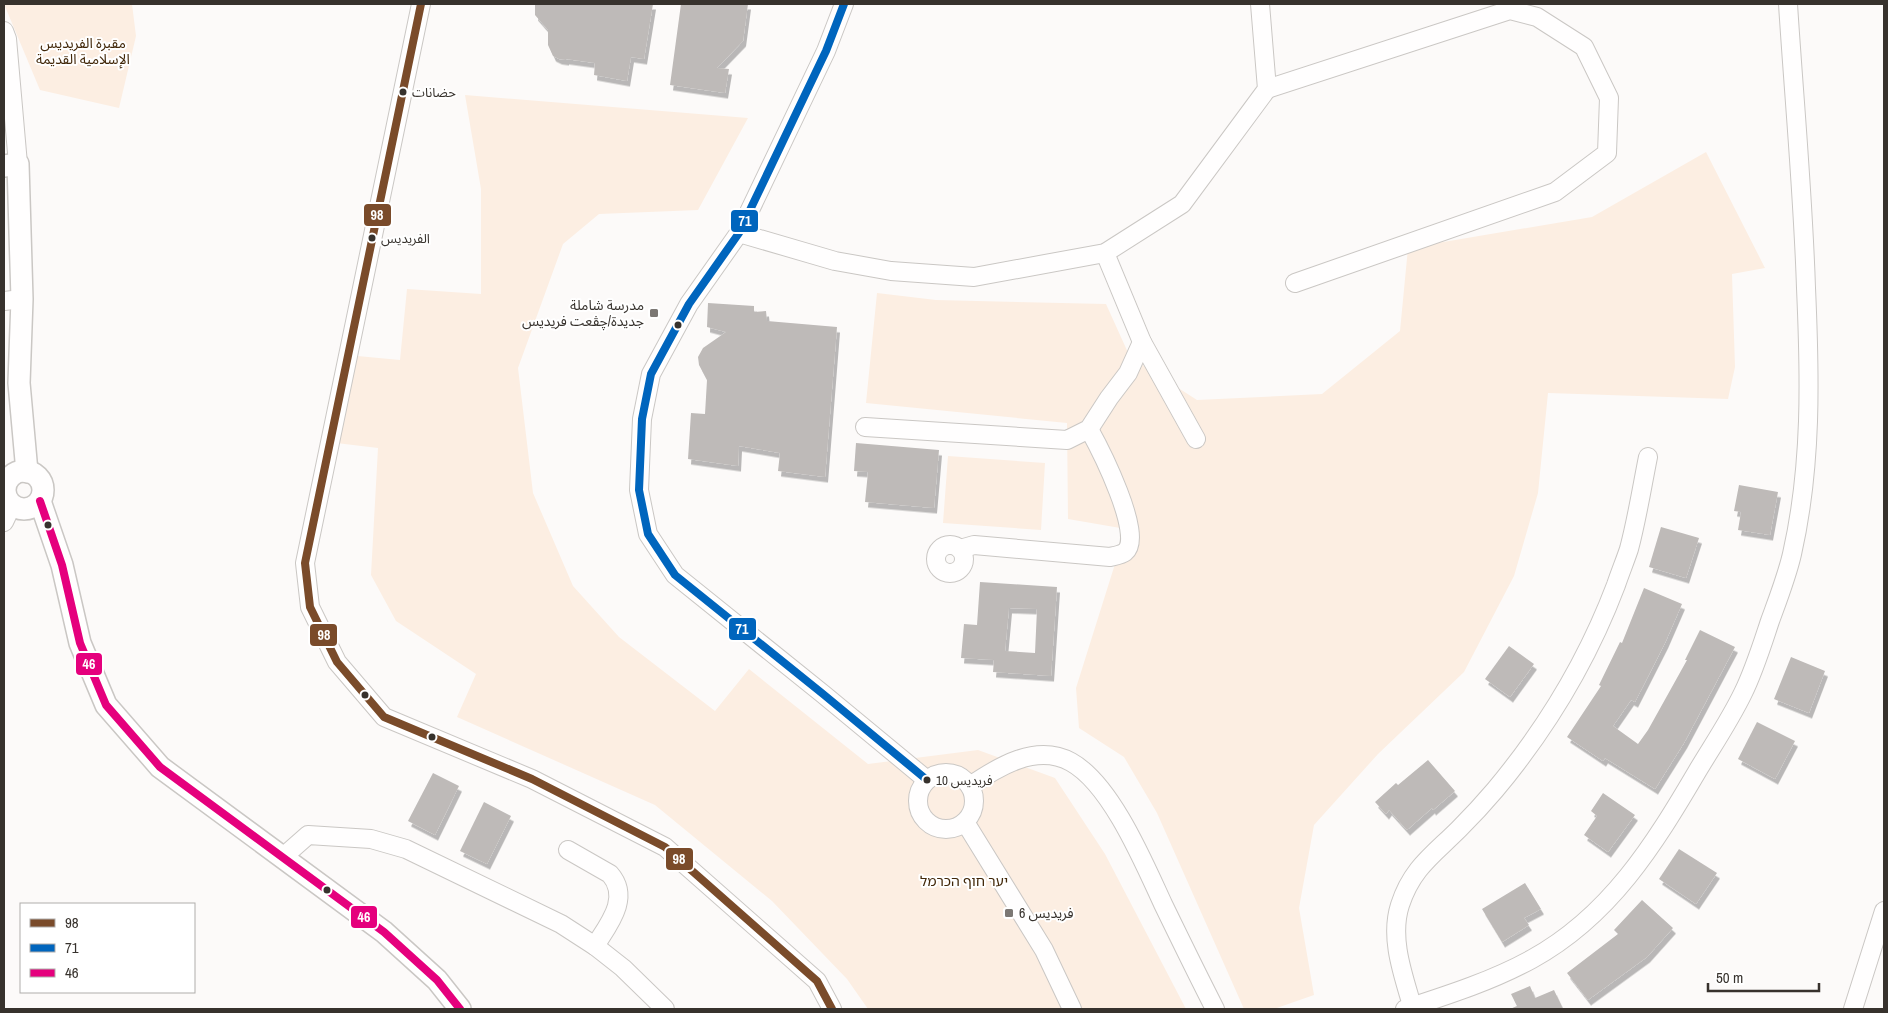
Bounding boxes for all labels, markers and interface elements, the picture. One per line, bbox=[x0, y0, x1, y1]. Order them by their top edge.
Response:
park label: مقبرة الفريديس الإسلامية القديمة bbox=[36, 34, 130, 69]
place label: حضانات bbox=[412, 84, 456, 101]
marker: حضانات bbox=[398, 87, 408, 97]
line badge: 98 bbox=[363, 203, 392, 227]
text: 98 bbox=[371, 206, 383, 224]
line badge: 71 bbox=[730, 209, 759, 233]
text: 71 bbox=[739, 212, 752, 230]
place label: الفريديس bbox=[381, 230, 430, 247]
marker: الفريديس bbox=[367, 233, 377, 243]
place label: مدرسة شاملة جديدة/چڤعت فريديس bbox=[522, 296, 644, 331]
marker: مدرسة شاملة جديدة/چڤعت فريديس bbox=[648, 307, 660, 319]
unlabelled marker bbox=[673, 320, 683, 330]
unlabelled marker bbox=[43, 520, 53, 530]
line badge: 71 bbox=[728, 617, 757, 641]
text: 71 bbox=[736, 620, 749, 638]
line badge: 98 bbox=[309, 623, 338, 647]
text: 98 bbox=[318, 626, 330, 644]
line badge: 46 bbox=[75, 652, 103, 676]
text: 46 bbox=[83, 655, 95, 673]
unlabelled marker bbox=[360, 690, 370, 700]
unlabelled marker bbox=[427, 732, 437, 742]
place label: فريديس 10 bbox=[936, 772, 993, 789]
marker: فريديس 10 bbox=[922, 775, 932, 785]
line badge: 98 bbox=[665, 847, 694, 871]
text: 98 bbox=[673, 850, 685, 868]
park label: יער חוף הכרמל bbox=[920, 872, 1008, 890]
unlabelled marker bbox=[322, 885, 332, 895]
legend bbox=[20, 903, 195, 993]
place label: فريديس 6 bbox=[1019, 904, 1074, 922]
line badge: 46 bbox=[350, 905, 378, 929]
marker: فريديس 6 bbox=[1003, 907, 1015, 919]
text: 46 bbox=[358, 908, 370, 926]
text: 98 bbox=[65, 912, 79, 933]
text: 71 bbox=[65, 937, 79, 958]
scale bar bbox=[1708, 960, 1819, 992]
text: 46 bbox=[65, 962, 79, 983]
text: 50 m bbox=[1716, 967, 1743, 988]

